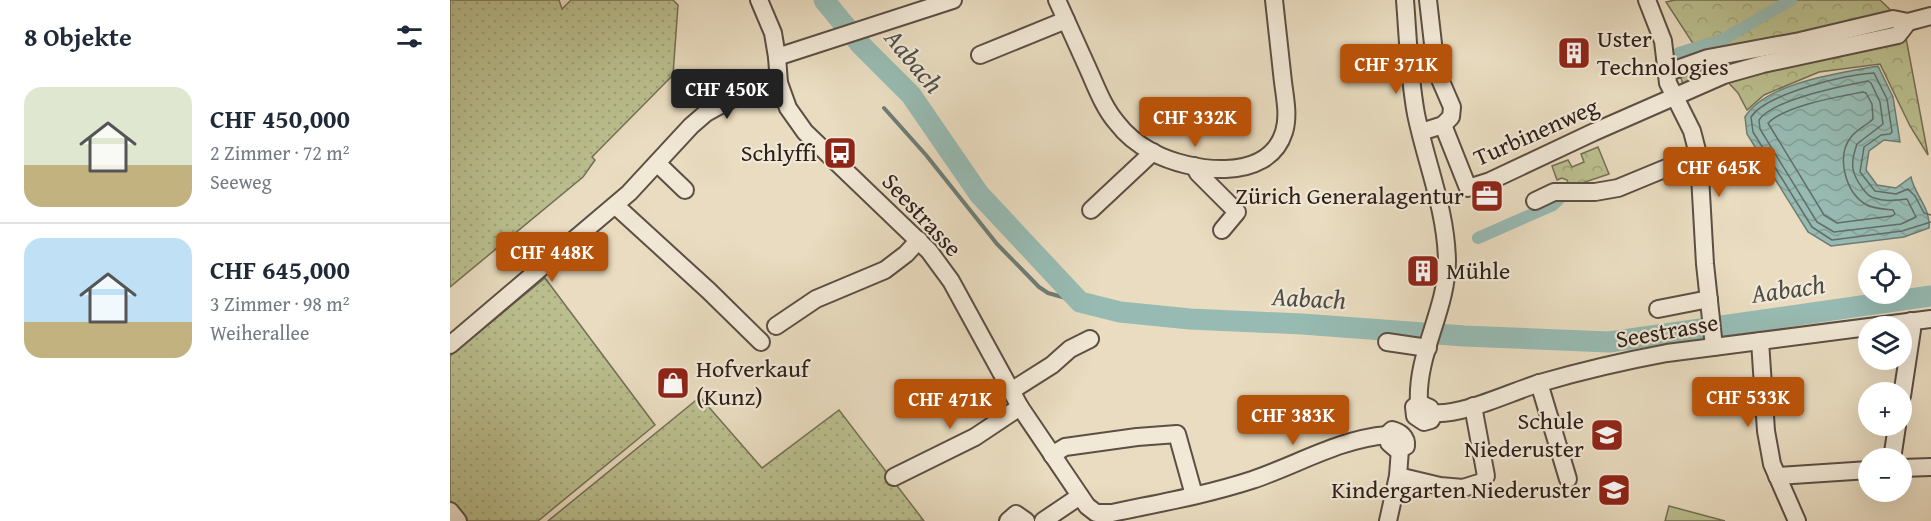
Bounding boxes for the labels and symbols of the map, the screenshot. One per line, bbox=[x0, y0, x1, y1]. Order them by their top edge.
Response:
water label: Aabach bbox=[875, 19, 953, 102]
place label: Uster Technologies bbox=[1597, 21, 1729, 84]
building icon: Uster Technologies bbox=[1556, 35, 1592, 71]
pin: CHF 371K bbox=[1334, 44, 1458, 95]
pin: CHF 450K bbox=[665, 69, 789, 120]
street label: Turbinenweg bbox=[1468, 88, 1604, 175]
pin: CHF 332K bbox=[1133, 97, 1257, 148]
place label: Schlyffi bbox=[741, 135, 817, 170]
bus stop icon: Schlyffi bbox=[822, 135, 858, 171]
pin: CHF 645K bbox=[1657, 147, 1781, 198]
street label: Seestrasse bbox=[874, 165, 970, 264]
place label: Zürich Generalagentur bbox=[1235, 178, 1464, 213]
office icon: Zürich Generalagentur bbox=[1469, 178, 1505, 214]
pin: CHF 448K bbox=[490, 232, 614, 283]
building icon: Mühle bbox=[1405, 253, 1441, 289]
place label: Mühle bbox=[1446, 253, 1510, 288]
water label: Aabach bbox=[1747, 264, 1827, 313]
water label: Aabach bbox=[1270, 276, 1347, 319]
street label: Seestrasse bbox=[1613, 304, 1721, 357]
place label: Hofverkauf (Kunz) bbox=[696, 351, 811, 414]
shop icon: Hofverkauf (Kunz) bbox=[655, 365, 691, 401]
pin: CHF 533K bbox=[1686, 377, 1810, 428]
pin: CHF 471K bbox=[888, 379, 1012, 430]
pin: CHF 383K bbox=[1231, 395, 1355, 446]
place label: Schule Niederuster bbox=[1464, 403, 1584, 466]
school or university icon: Schule Niederuster bbox=[1589, 417, 1625, 453]
place label: Kindergarten Niederuster bbox=[1331, 472, 1591, 507]
school or university icon: Kindergarten Niederuster bbox=[1596, 472, 1632, 508]

